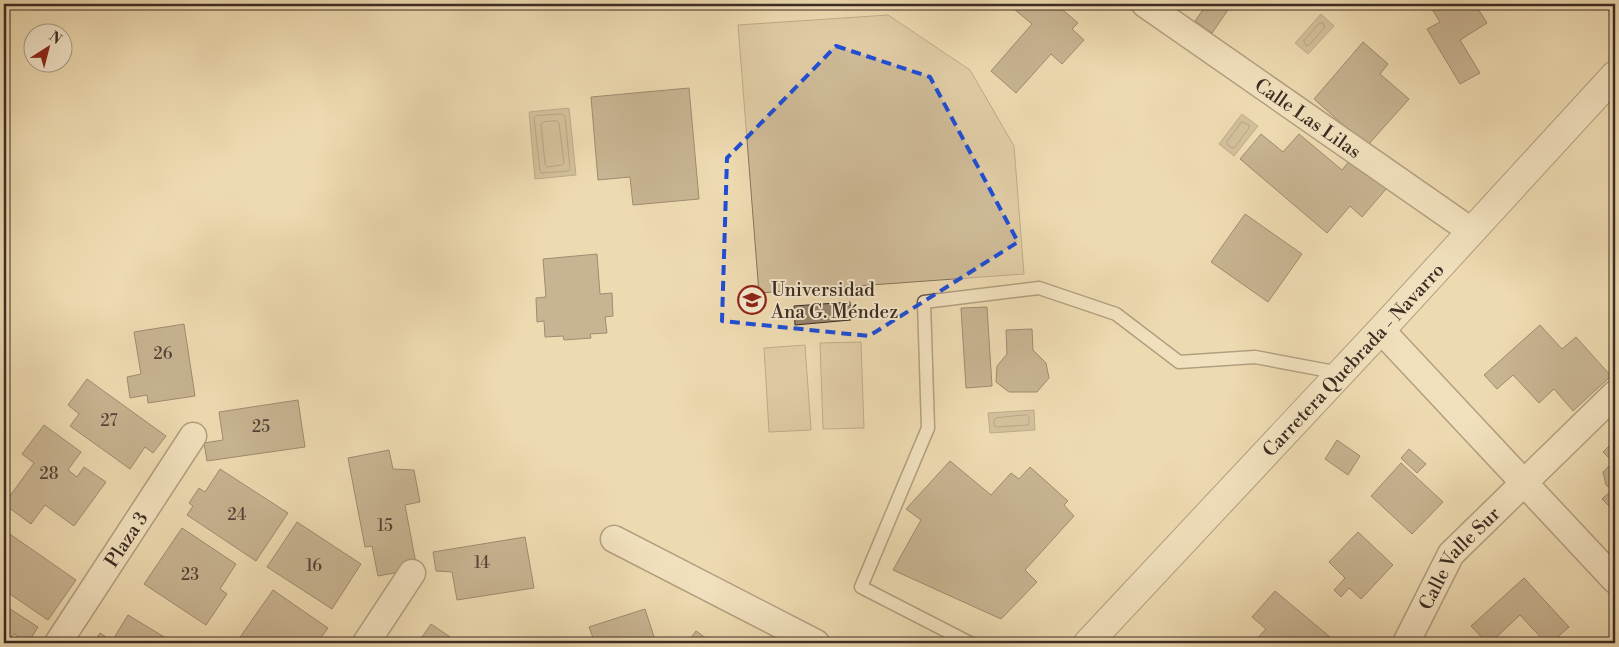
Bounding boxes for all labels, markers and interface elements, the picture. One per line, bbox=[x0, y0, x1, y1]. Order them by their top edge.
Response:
north arrow bbox=[22, 22, 72, 72]
text: N bbox=[45, 28, 65, 49]
street label: Calle Las Lilas bbox=[1250, 73, 1366, 164]
street label: Carretera Quebrada - Navarro bbox=[1258, 258, 1450, 462]
place label: Universidad Ana G. Méndez bbox=[770, 278, 898, 324]
school or university icon: Universidad Ana G. Méndez bbox=[737, 285, 767, 315]
house number: 26 bbox=[154, 344, 173, 364]
house number: 27 bbox=[100, 411, 118, 431]
house number: 25 bbox=[252, 417, 270, 437]
house number: 28 bbox=[40, 464, 59, 484]
street label: Calle Valle Sur bbox=[1414, 502, 1505, 614]
house number: 24 bbox=[228, 505, 247, 525]
street label: Plaza 3 bbox=[100, 507, 153, 572]
house number: 15 bbox=[377, 516, 393, 536]
house number: 14 bbox=[474, 553, 490, 573]
house number: 16 bbox=[306, 556, 322, 576]
house number: 23 bbox=[181, 565, 199, 585]

